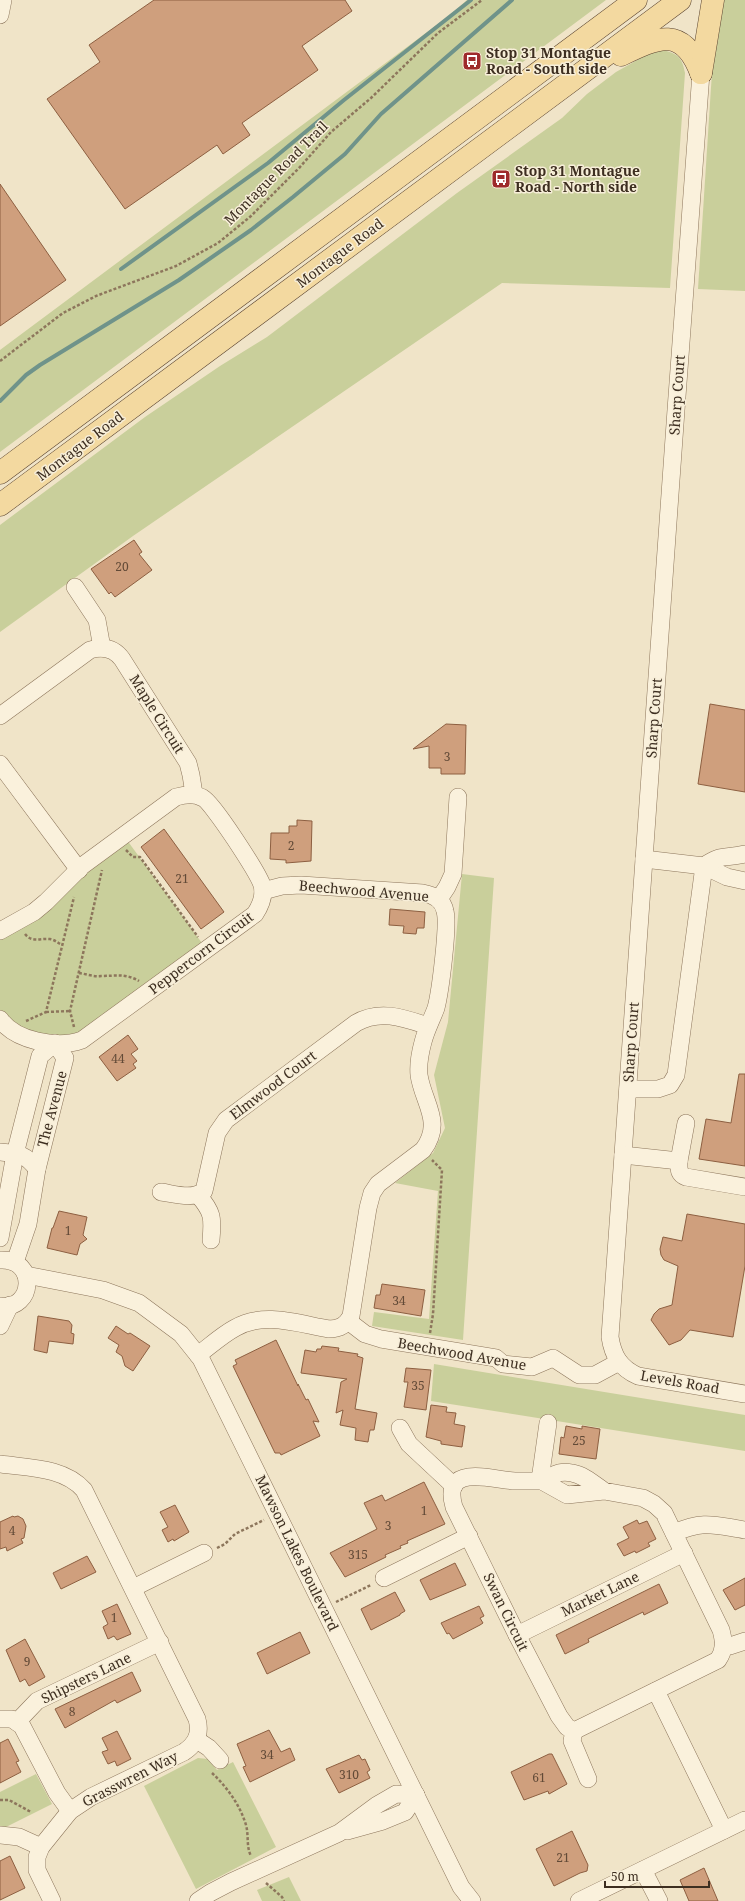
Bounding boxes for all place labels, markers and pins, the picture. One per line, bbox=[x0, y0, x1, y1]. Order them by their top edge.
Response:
place label: Stop 31 Montague Road - South side bbox=[486, 43, 611, 78]
bus stop icon: Stop 31 Montague Road - South side bbox=[461, 50, 483, 72]
place label: Stop 31 Montague Road - North side bbox=[515, 161, 640, 196]
bus stop icon: Stop 31 Montague Road - North side bbox=[490, 168, 512, 190]

